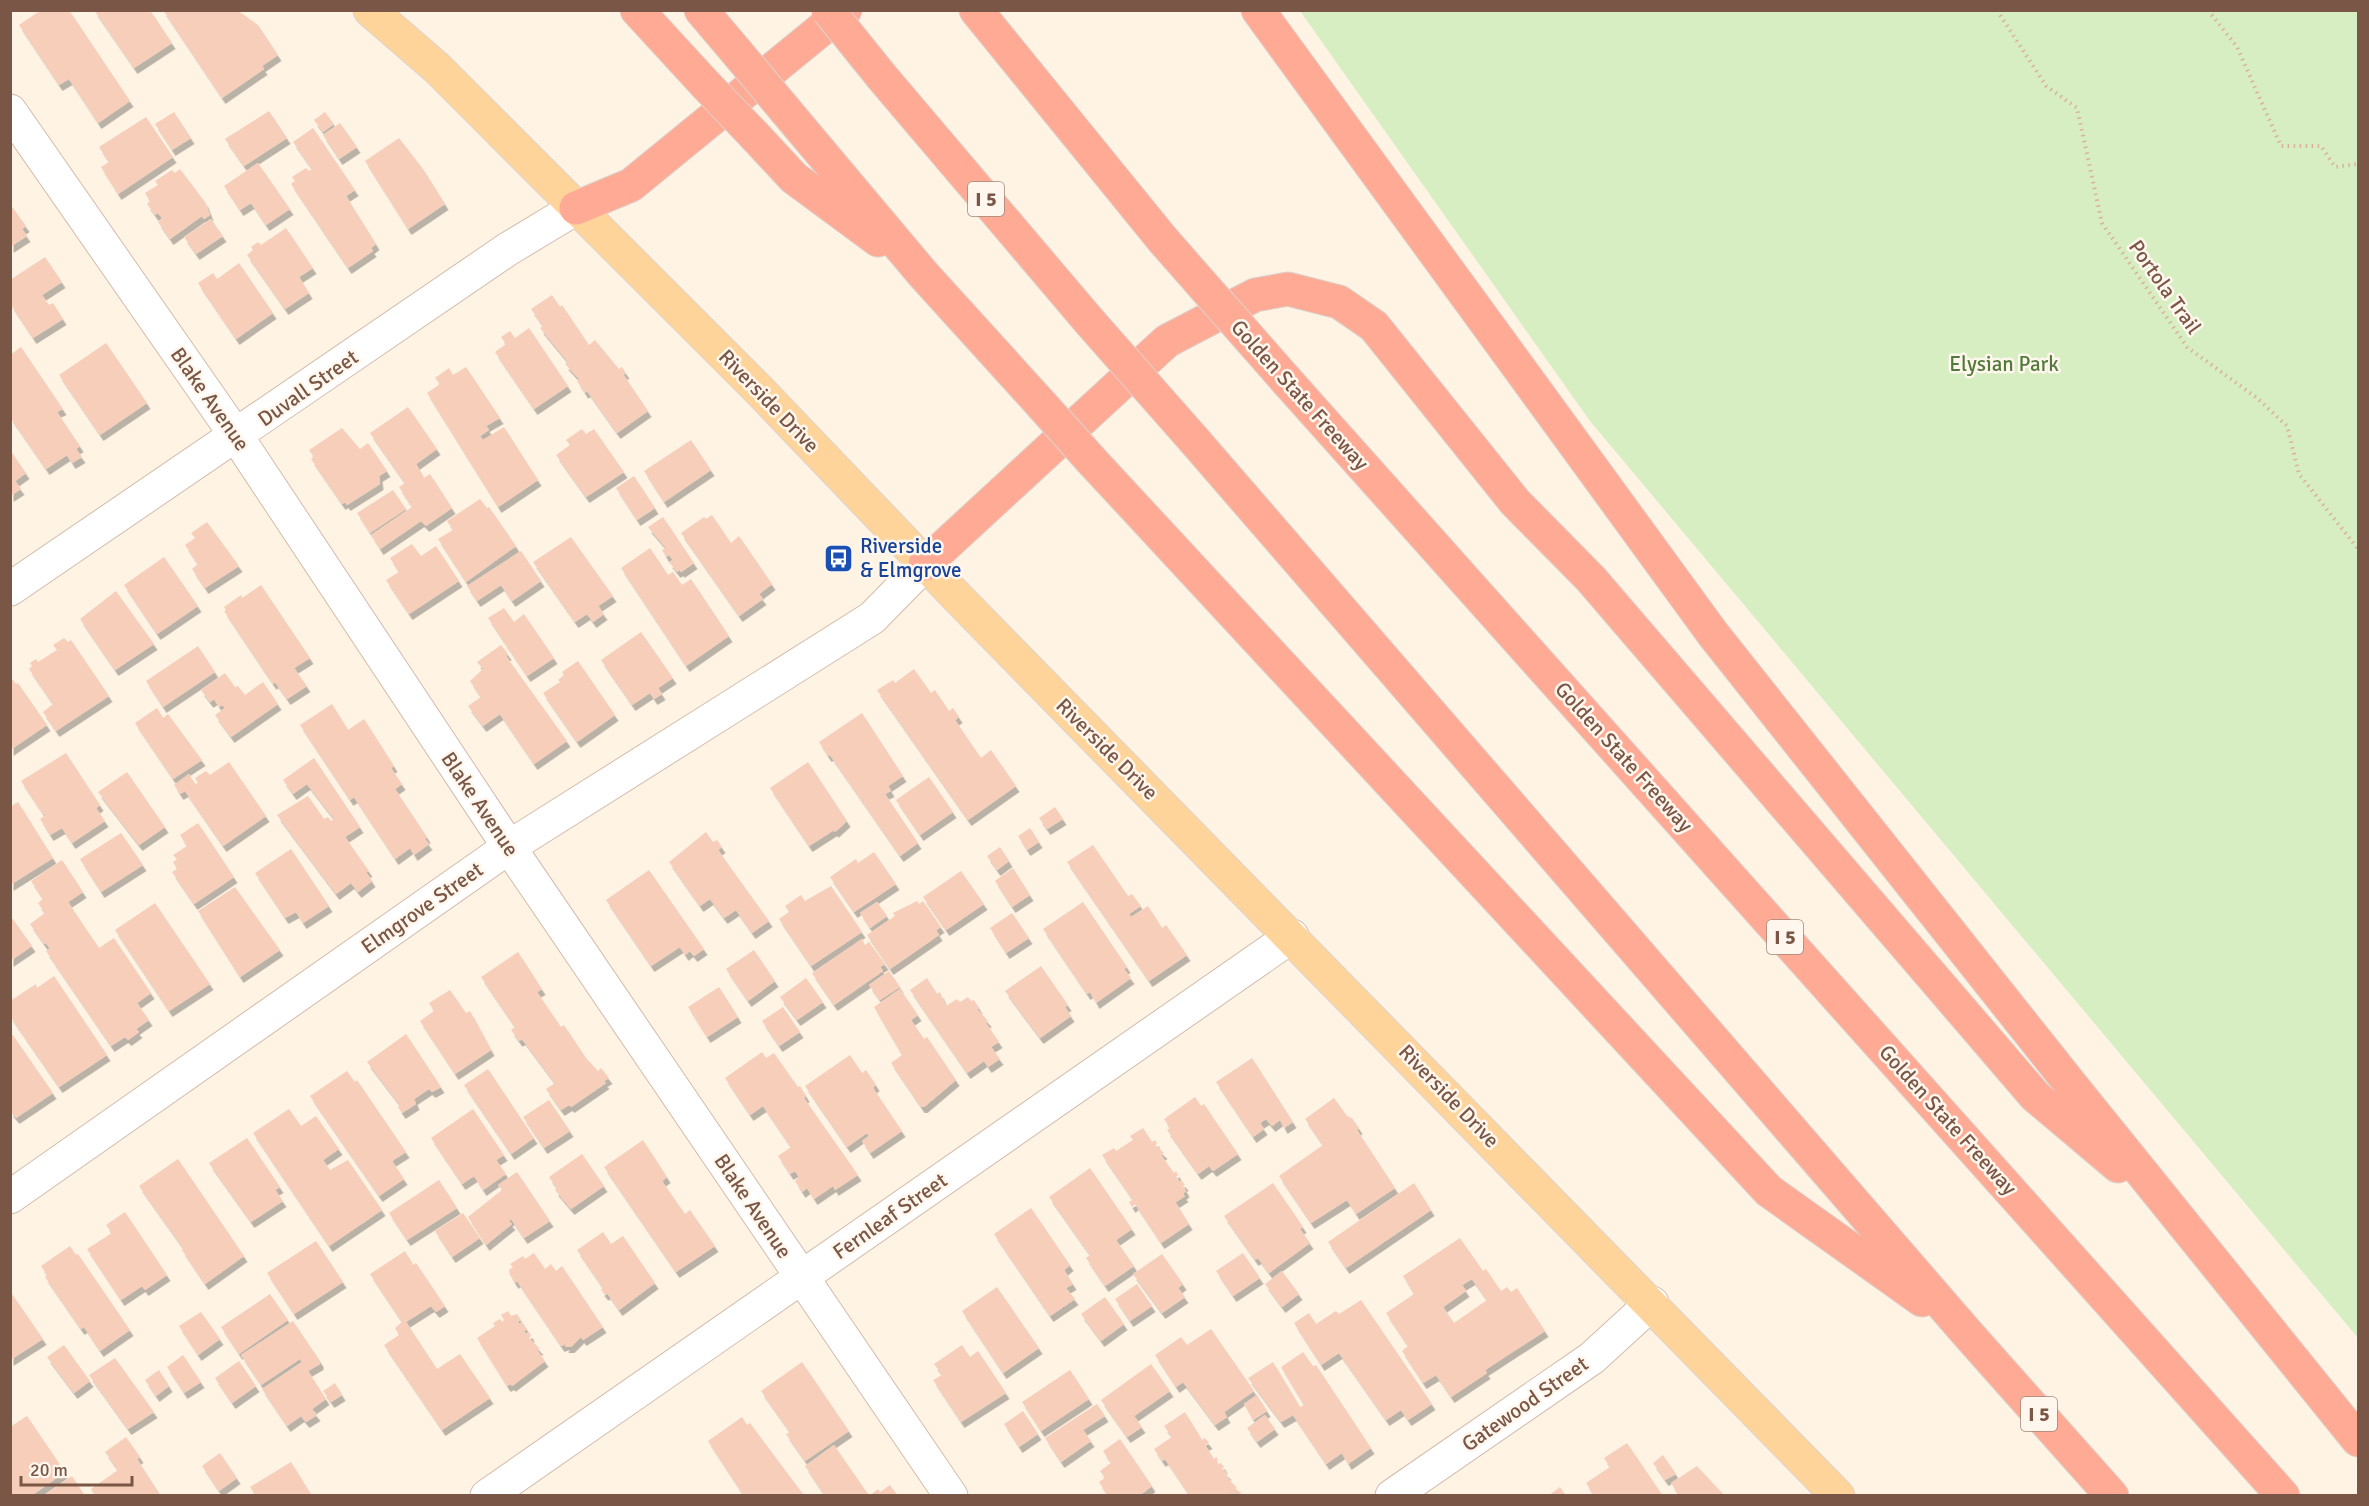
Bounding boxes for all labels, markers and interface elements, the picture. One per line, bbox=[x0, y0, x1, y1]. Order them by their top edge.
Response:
road number: I 5 bbox=[968, 182, 1004, 216]
street label: Portola Trail bbox=[2123, 235, 2207, 339]
street label: Golden State Freeway bbox=[1226, 314, 1375, 476]
street label: Blake Avenue bbox=[165, 342, 255, 456]
street label: Duvall Street bbox=[253, 344, 363, 432]
street label: Riverside Drive bbox=[713, 344, 825, 458]
park label: Elysian Park bbox=[1949, 351, 2059, 377]
place label: Riverside & Elmgrove bbox=[860, 533, 961, 583]
bus stop icon: Riverside & Elmgrove bbox=[823, 542, 855, 574]
street label: Golden State Freeway bbox=[1550, 676, 1699, 838]
street label: Riverside Drive bbox=[1051, 693, 1163, 805]
street label: Blake Avenue bbox=[436, 747, 524, 861]
street label: Elmgrove Street bbox=[356, 856, 488, 960]
road number: I 5 bbox=[1767, 920, 1803, 954]
street label: Riverside Drive bbox=[1393, 1039, 1505, 1153]
street label: Golden State Freeway bbox=[1874, 1039, 2023, 1201]
street label: Blake Avenue bbox=[709, 1149, 797, 1263]
street label: Fernleaf Street bbox=[828, 1167, 952, 1265]
street label: Gatewood Street bbox=[1457, 1351, 1593, 1457]
road number: I 5 bbox=[2021, 1397, 2057, 1431]
scale bar bbox=[21, 1449, 132, 1487]
text: 20 m bbox=[30, 1459, 68, 1481]

